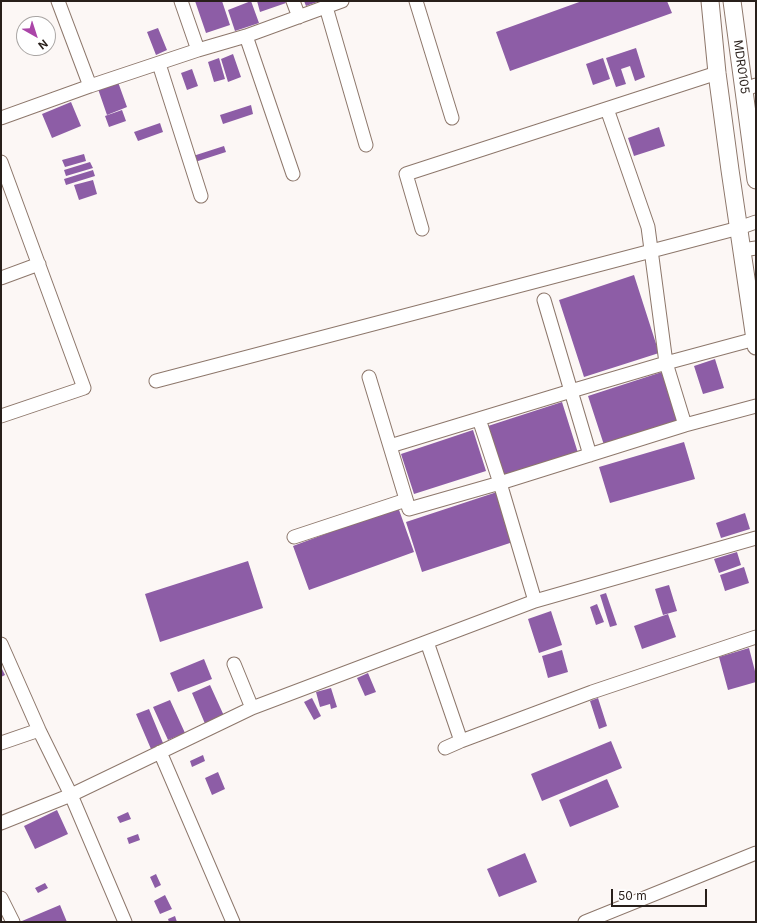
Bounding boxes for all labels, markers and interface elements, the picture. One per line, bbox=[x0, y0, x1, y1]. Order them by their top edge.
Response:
north arrow bbox=[16, 16, 56, 56]
text: N bbox=[35, 36, 51, 53]
street label: MDR0105 bbox=[730, 39, 752, 95]
scale bar bbox=[613, 881, 709, 907]
text: 50 m bbox=[618, 888, 647, 903]

